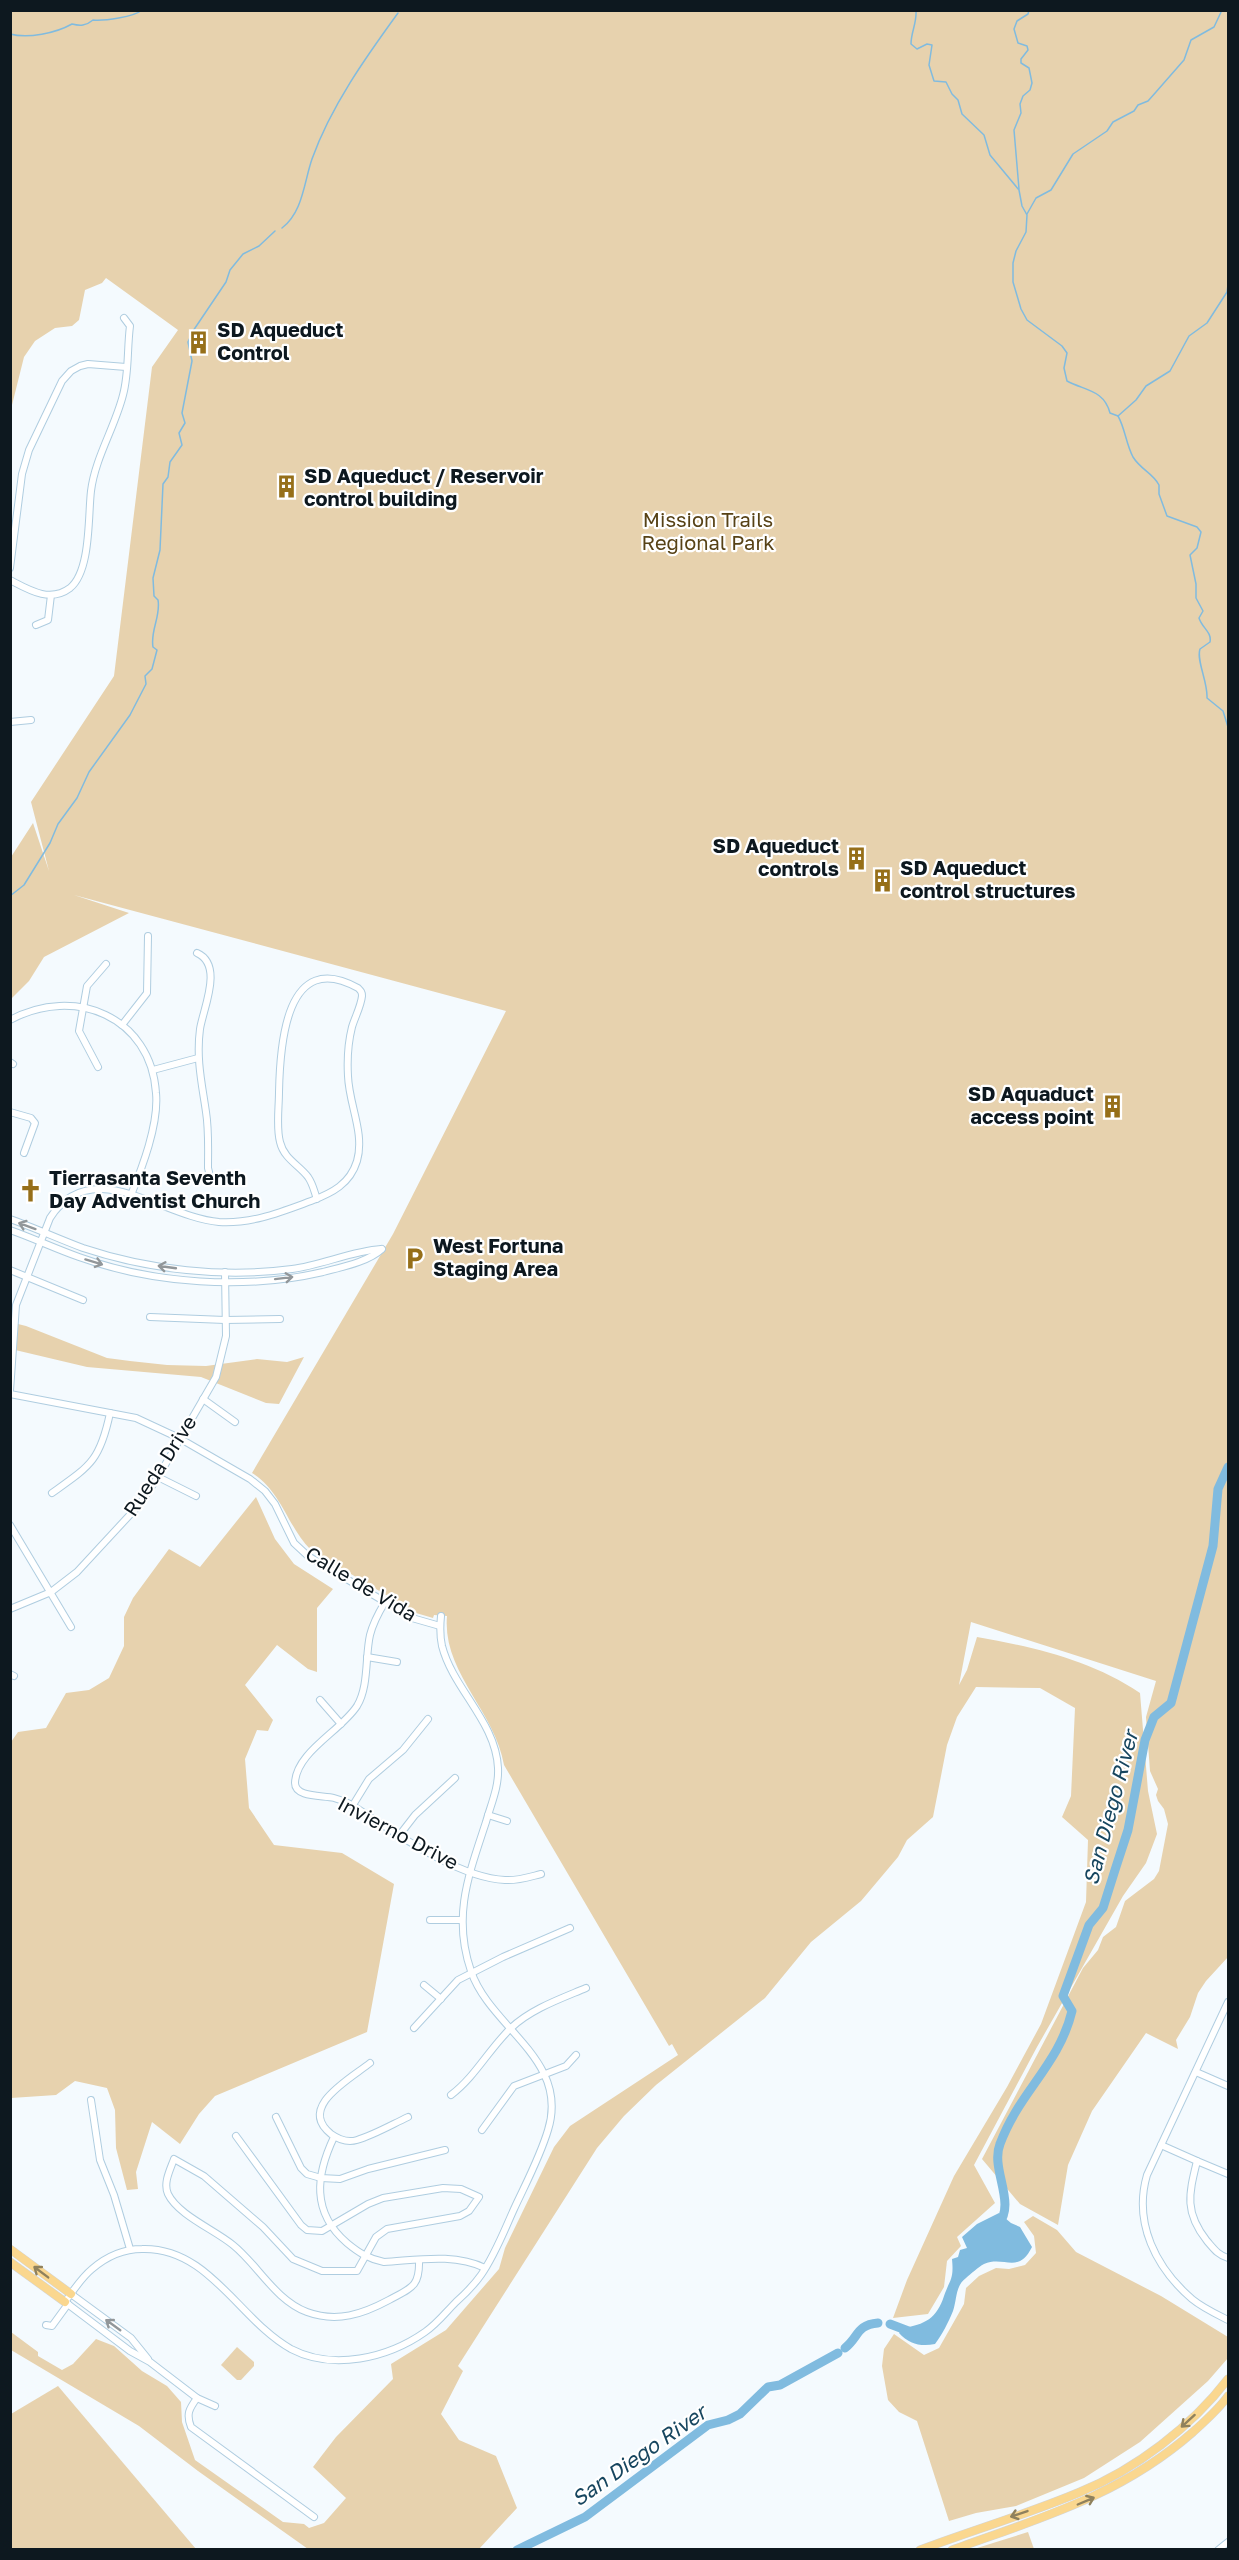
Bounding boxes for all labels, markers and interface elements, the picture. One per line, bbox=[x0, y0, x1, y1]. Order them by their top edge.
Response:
place label: SD Aqueduct Control bbox=[217, 317, 343, 364]
building icon: SD Aqueduct Control bbox=[186, 329, 212, 355]
place label: SD Aqueduct / Reservoir control building bbox=[304, 463, 544, 510]
building icon: SD Aqueduct / Reservoir control building bbox=[273, 474, 299, 500]
park label: Mission Trails Regional Park bbox=[642, 507, 774, 554]
place label: SD Aqueduct controls bbox=[713, 833, 839, 880]
building icon: SD Aqueduct controls bbox=[844, 845, 870, 871]
place label: SD Aqueduct control structures bbox=[900, 855, 1076, 902]
building icon: SD Aqueduct control structures bbox=[869, 867, 895, 893]
place label: SD Aquaduct access point bbox=[968, 1081, 1094, 1128]
building icon: SD Aquaduct access point bbox=[1099, 1093, 1125, 1119]
place label: Tierrasanta Seventh Day Adventist Church bbox=[49, 1165, 260, 1212]
church icon: Tierrasanta Seventh Day Adventist Church bbox=[18, 1177, 44, 1203]
one-way arrow bbox=[19, 1219, 37, 1230]
place label: West Fortuna Staging Area bbox=[433, 1233, 563, 1280]
parking icon: West Fortuna Staging Area bbox=[402, 1245, 428, 1271]
one-way arrow bbox=[84, 1257, 103, 1268]
one-way arrow bbox=[157, 1261, 177, 1272]
one-way arrow bbox=[273, 1272, 293, 1283]
street label: Rueda Drive bbox=[118, 1411, 201, 1520]
street label: Calle de Vida bbox=[302, 1541, 421, 1626]
water label: San Diego River bbox=[1077, 1725, 1144, 1888]
street label: Invierno Drive bbox=[334, 1790, 463, 1874]
one-way arrow bbox=[33, 2265, 49, 2278]
one-way arrow bbox=[105, 2319, 121, 2331]
water label: San Diego River bbox=[566, 2398, 713, 2511]
one-way arrow bbox=[1181, 2414, 1196, 2428]
one-way arrow bbox=[1076, 2495, 1094, 2506]
one-way arrow bbox=[1010, 2510, 1029, 2521]

